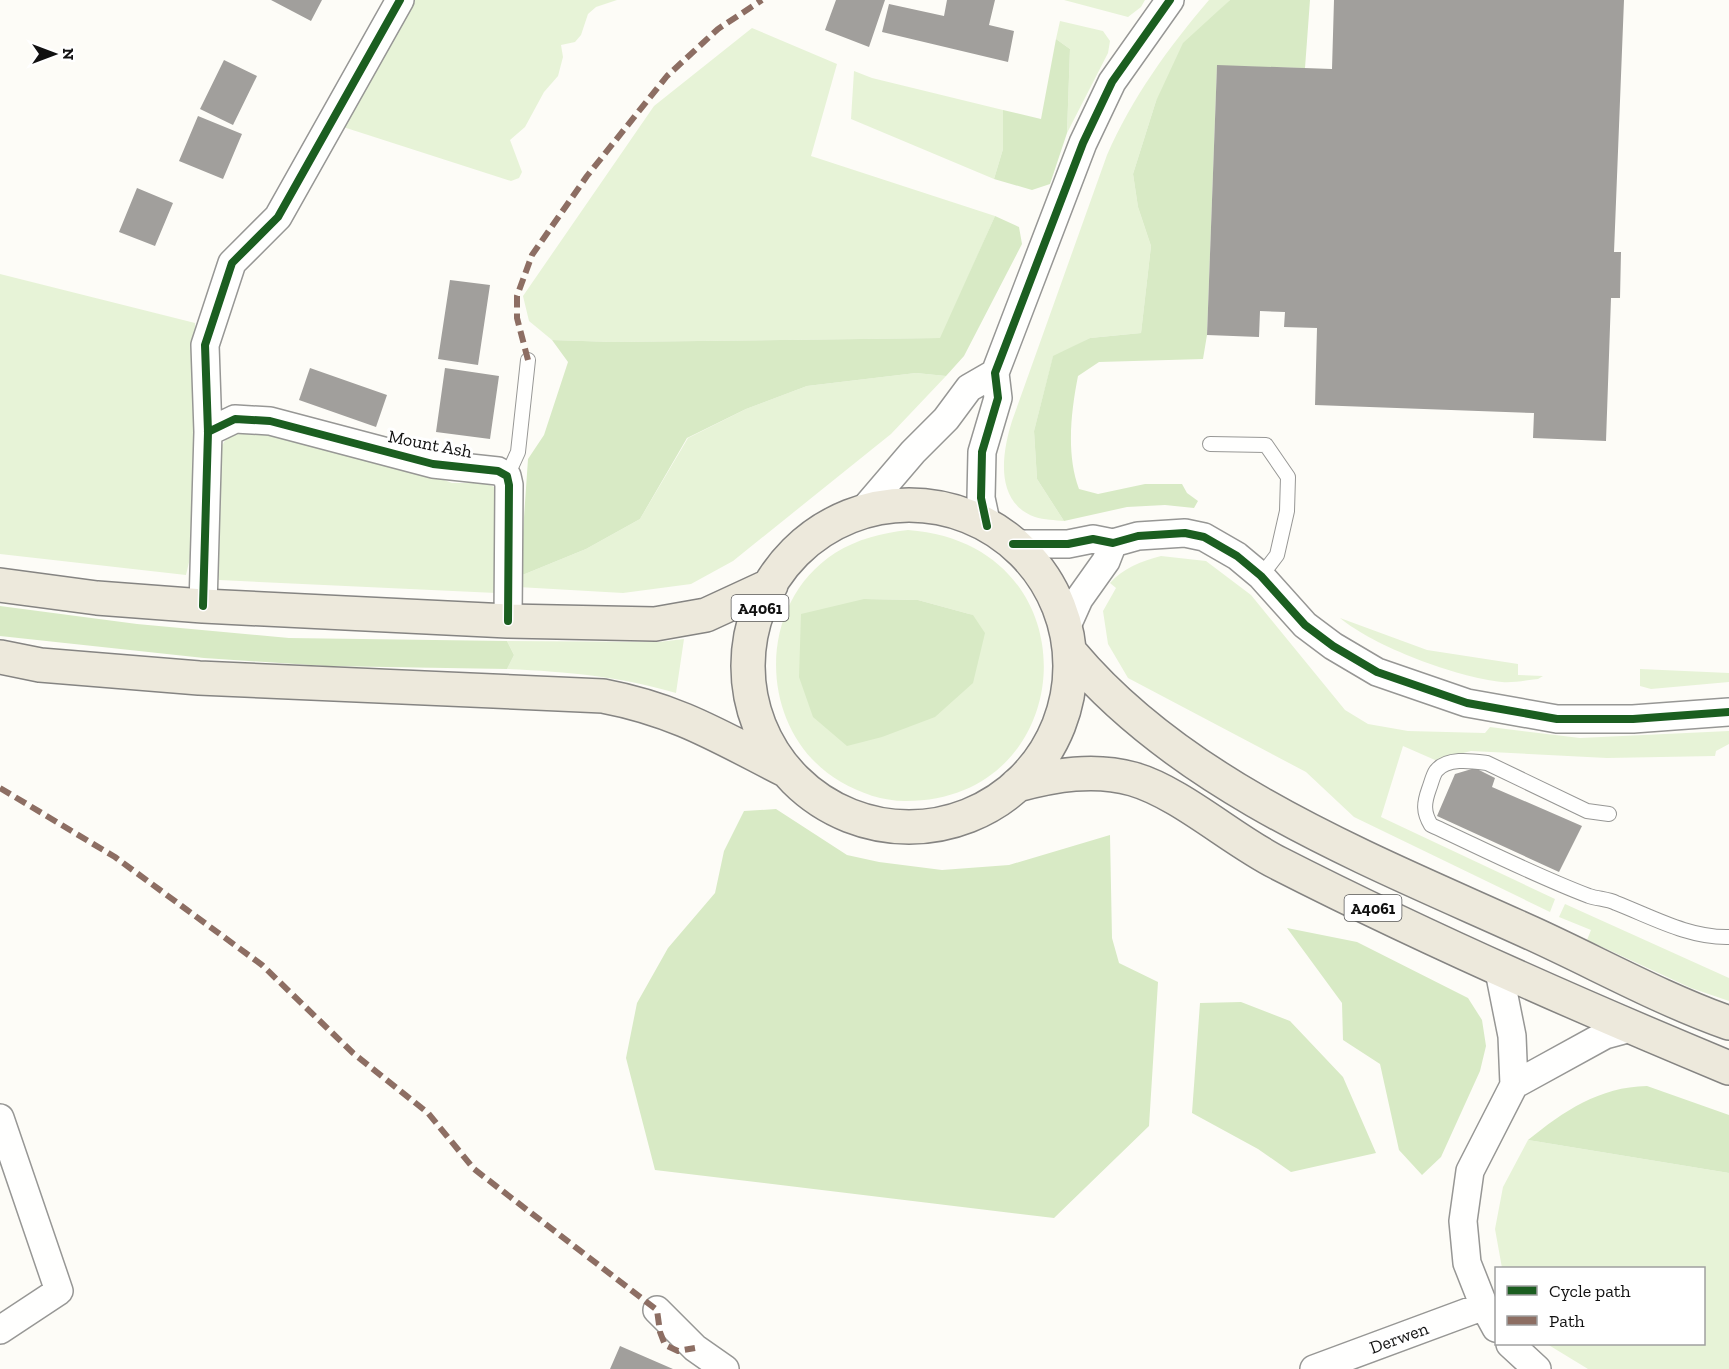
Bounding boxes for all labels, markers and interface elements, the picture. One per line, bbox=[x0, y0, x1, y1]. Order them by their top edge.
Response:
north arrow bbox=[24, 24, 84, 84]
text: N bbox=[59, 48, 78, 60]
street label: Mount Ash bbox=[386, 425, 474, 463]
road number: A4061 bbox=[732, 595, 789, 621]
road number: A4061 bbox=[1344, 895, 1402, 921]
legend bbox=[1495, 1267, 1705, 1345]
text: Cycle path bbox=[1549, 1280, 1631, 1302]
text: Path bbox=[1549, 1310, 1585, 1332]
street label: Derwen bbox=[1367, 1317, 1432, 1359]

